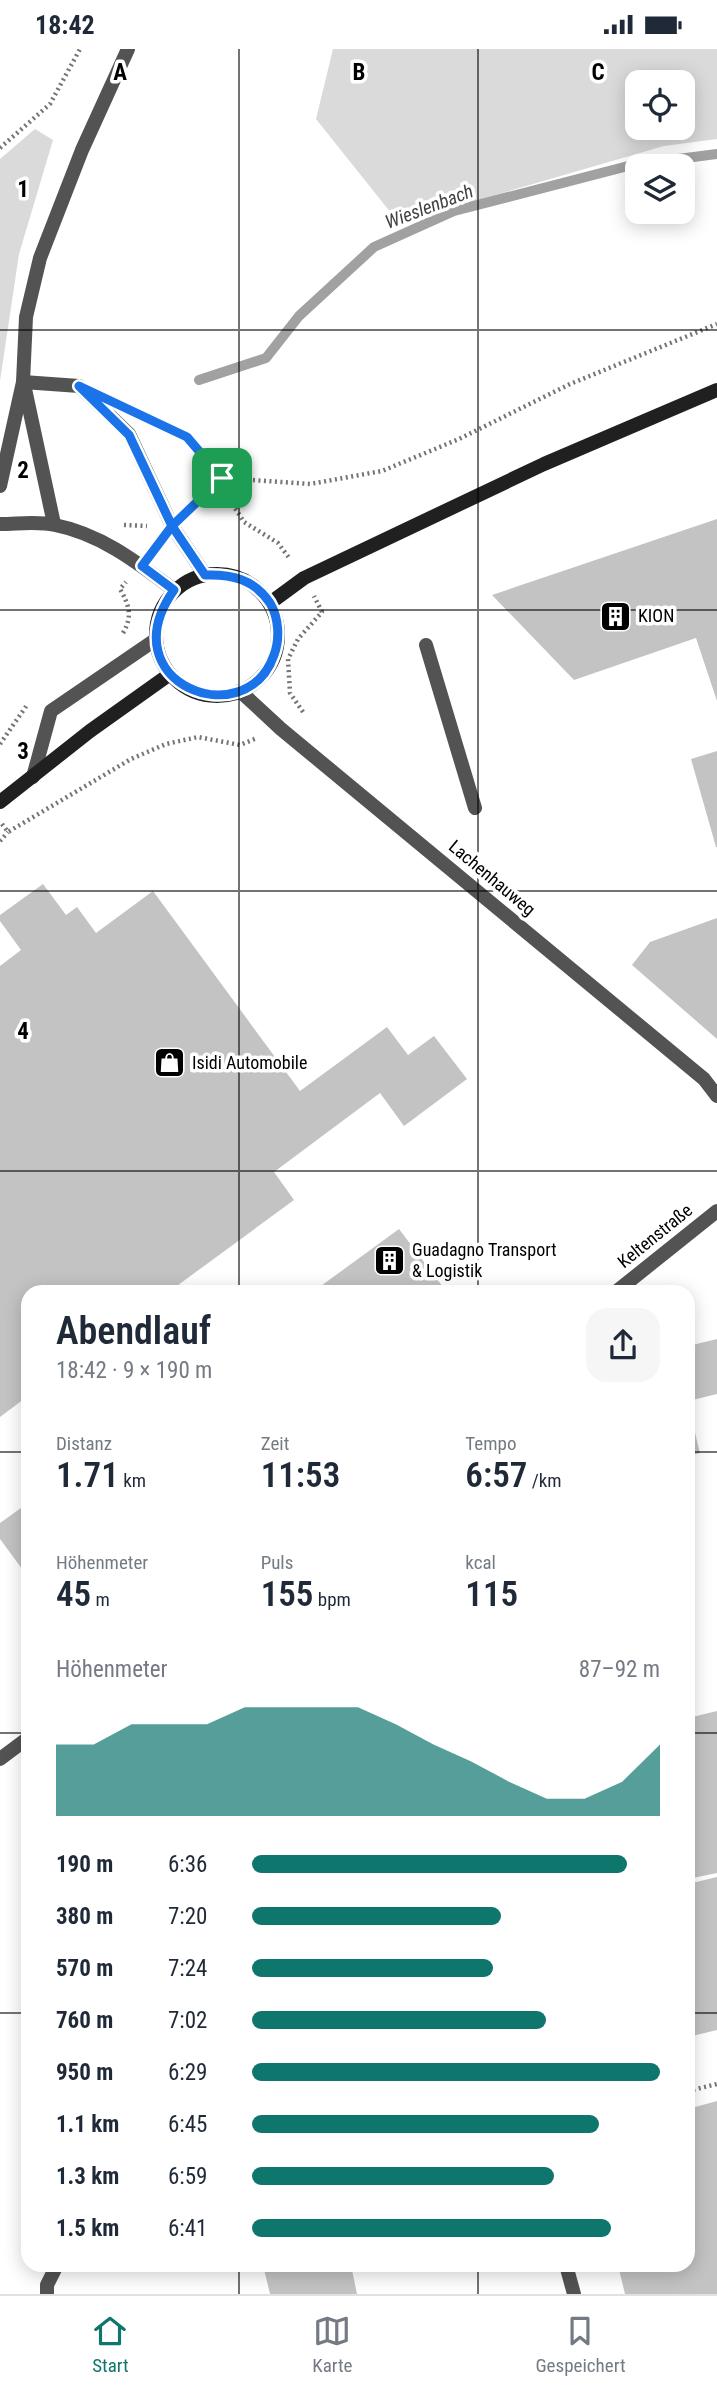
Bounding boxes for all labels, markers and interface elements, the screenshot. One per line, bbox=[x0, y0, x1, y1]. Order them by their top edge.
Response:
text: 18:42 bbox=[35, 10, 95, 40]
text: A bbox=[113, 59, 127, 86]
text: B bbox=[353, 59, 365, 86]
text: C bbox=[591, 59, 605, 86]
map controls bbox=[625, 70, 695, 224]
button: locate bbox=[625, 70, 695, 140]
button: layers bbox=[625, 154, 695, 224]
text: 1 bbox=[17, 176, 29, 203]
water label: Wieslenbach bbox=[382, 179, 476, 234]
pin bbox=[192, 448, 252, 508]
text: 2 bbox=[17, 457, 29, 484]
icon: arrive bbox=[203, 459, 241, 497]
building icon: KION bbox=[598, 599, 632, 633]
place label: KION bbox=[638, 605, 674, 626]
text: 3 bbox=[17, 738, 29, 765]
street label: Lachenhauweg bbox=[445, 835, 540, 920]
text: 4 bbox=[17, 1018, 29, 1045]
shop icon: Isidi Automobile bbox=[152, 1046, 186, 1080]
place label: Isidi Automobile bbox=[192, 1052, 307, 1073]
street label: Keltenstraße bbox=[613, 1199, 696, 1272]
place label: Guadagno Transport & Logistik bbox=[412, 1239, 556, 1281]
building icon: Guadagno Transport & Logistik bbox=[372, 1243, 406, 1277]
button: share bbox=[586, 1308, 660, 1382]
text: Abendlauf bbox=[56, 1309, 211, 1353]
text: 18:42 · 9 × 190 m bbox=[56, 1357, 212, 1384]
text: Distanz bbox=[56, 1432, 112, 1455]
text: Zeit bbox=[261, 1432, 289, 1455]
text: Tempo bbox=[465, 1432, 516, 1455]
text: 1.71 bbox=[56, 1455, 119, 1496]
text: 11:53 bbox=[261, 1455, 340, 1496]
text: 6:57 bbox=[465, 1455, 527, 1496]
text: km bbox=[119, 1469, 146, 1492]
text: /km bbox=[527, 1469, 562, 1492]
text: Höhenmeter bbox=[56, 1551, 148, 1574]
text: Puls bbox=[261, 1551, 293, 1574]
text: kcal bbox=[465, 1551, 496, 1574]
text: 45 bbox=[56, 1574, 91, 1615]
text: 155 bbox=[261, 1574, 313, 1615]
text: 115 bbox=[465, 1574, 518, 1615]
text: m bbox=[91, 1588, 110, 1611]
text: bpm bbox=[313, 1588, 351, 1611]
text: Höhenmeter bbox=[56, 1656, 168, 1683]
text: 87–92 m bbox=[579, 1656, 660, 1683]
text: 190 m bbox=[56, 1851, 113, 1878]
text: 6:36 bbox=[168, 1851, 207, 1878]
text: 380 m bbox=[56, 1903, 113, 1930]
text: 7:20 bbox=[168, 1903, 207, 1930]
text: 570 m bbox=[56, 1955, 113, 1982]
text: 7:24 bbox=[168, 1955, 207, 1982]
text: 760 m bbox=[56, 2007, 113, 2034]
text: 7:02 bbox=[168, 2007, 207, 2034]
text: 950 m bbox=[56, 2059, 113, 2086]
text: 6:29 bbox=[168, 2059, 207, 2086]
text: 1.1 km bbox=[56, 2111, 119, 2138]
text: 6:45 bbox=[168, 2111, 207, 2138]
text: 1.3 km bbox=[56, 2163, 119, 2190]
text: 6:59 bbox=[168, 2163, 207, 2190]
text: 1.5 km bbox=[56, 2215, 119, 2242]
text: 6:41 bbox=[168, 2215, 207, 2242]
tab: Start bbox=[91, 2312, 129, 2377]
tab: Karte bbox=[312, 2312, 353, 2377]
tab: Gespeichert bbox=[535, 2312, 626, 2377]

